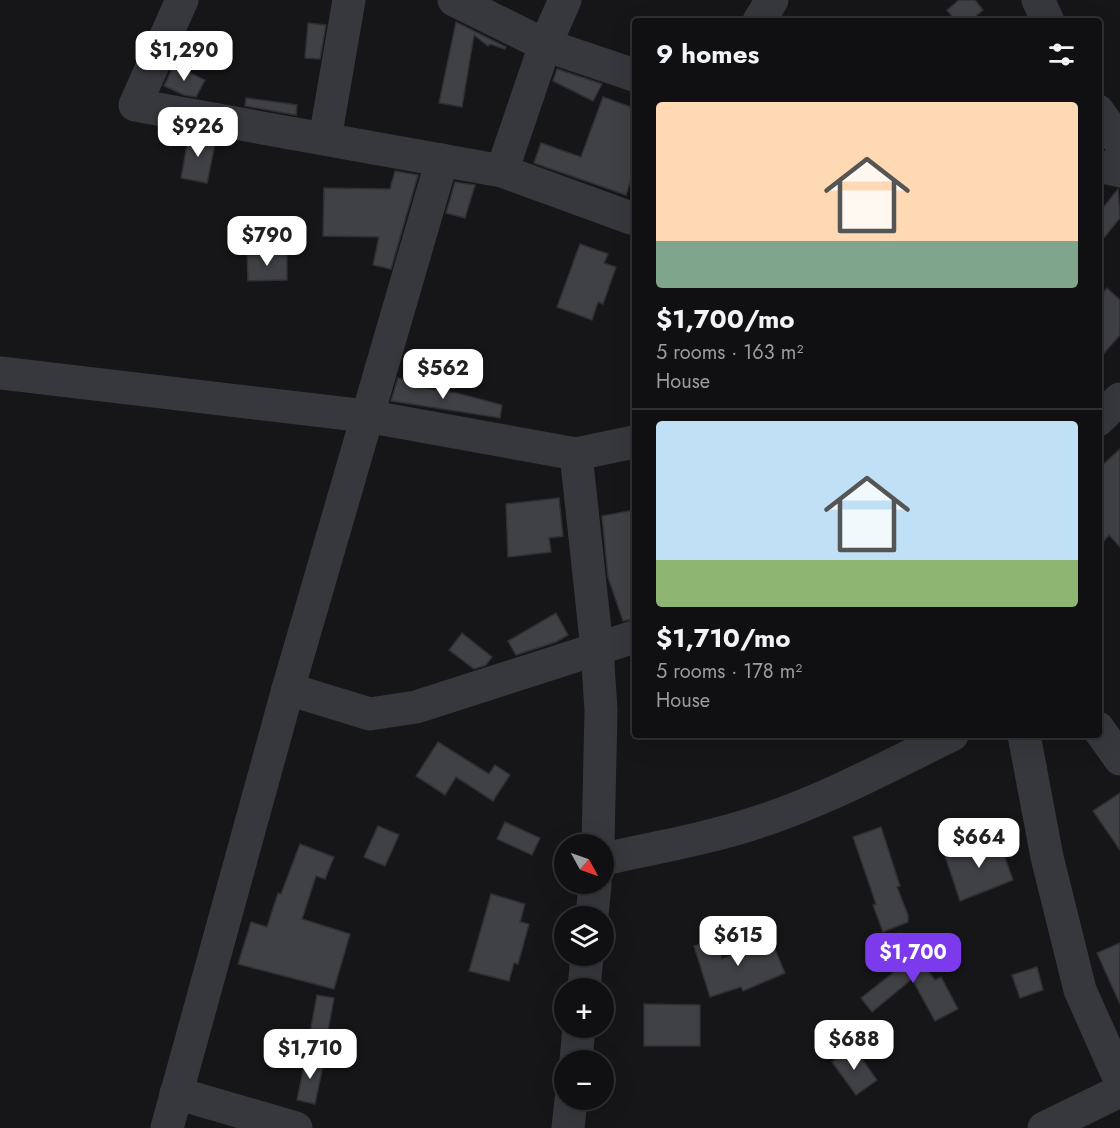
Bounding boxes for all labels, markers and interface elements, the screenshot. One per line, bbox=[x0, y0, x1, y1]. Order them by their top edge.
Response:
pin: $1,290 bbox=[135, 31, 233, 82]
text: 9 homes bbox=[656, 35, 759, 73]
text: $1,290 bbox=[150, 36, 218, 65]
icon: filters bbox=[1045, 38, 1078, 71]
pin: $926 bbox=[162, 107, 234, 158]
text: $926 bbox=[172, 112, 224, 141]
icon: home bbox=[813, 141, 921, 249]
pin: $790 bbox=[231, 216, 303, 267]
text: $790 bbox=[241, 221, 293, 250]
text: $1,700/mo bbox=[656, 300, 795, 338]
text: 5 rooms · 163 m² bbox=[656, 338, 803, 367]
pin: $562 bbox=[407, 349, 479, 400]
text: $562 bbox=[417, 354, 469, 383]
text: House bbox=[656, 367, 710, 396]
icon: home bbox=[813, 460, 921, 568]
text: $1,710/mo bbox=[656, 619, 791, 657]
text: 5 rooms · 178 m² bbox=[656, 657, 802, 686]
text: House bbox=[656, 686, 710, 715]
pin: $664 bbox=[943, 818, 1015, 869]
text: $664 bbox=[952, 823, 1006, 852]
north arrow bbox=[554, 834, 614, 894]
map controls bbox=[554, 834, 614, 1110]
button: layers bbox=[554, 906, 614, 966]
pin: $615 bbox=[702, 916, 774, 967]
text: $615 bbox=[714, 921, 762, 950]
pin: $1,700 bbox=[864, 933, 962, 984]
text: $1,700 bbox=[879, 938, 947, 967]
button: + bbox=[554, 978, 614, 1038]
pin: $688 bbox=[818, 1020, 890, 1071]
text: $688 bbox=[829, 1025, 879, 1054]
pin: $1,710 bbox=[261, 1029, 359, 1080]
text: $1,710 bbox=[278, 1034, 342, 1063]
button: − bbox=[554, 1050, 614, 1110]

